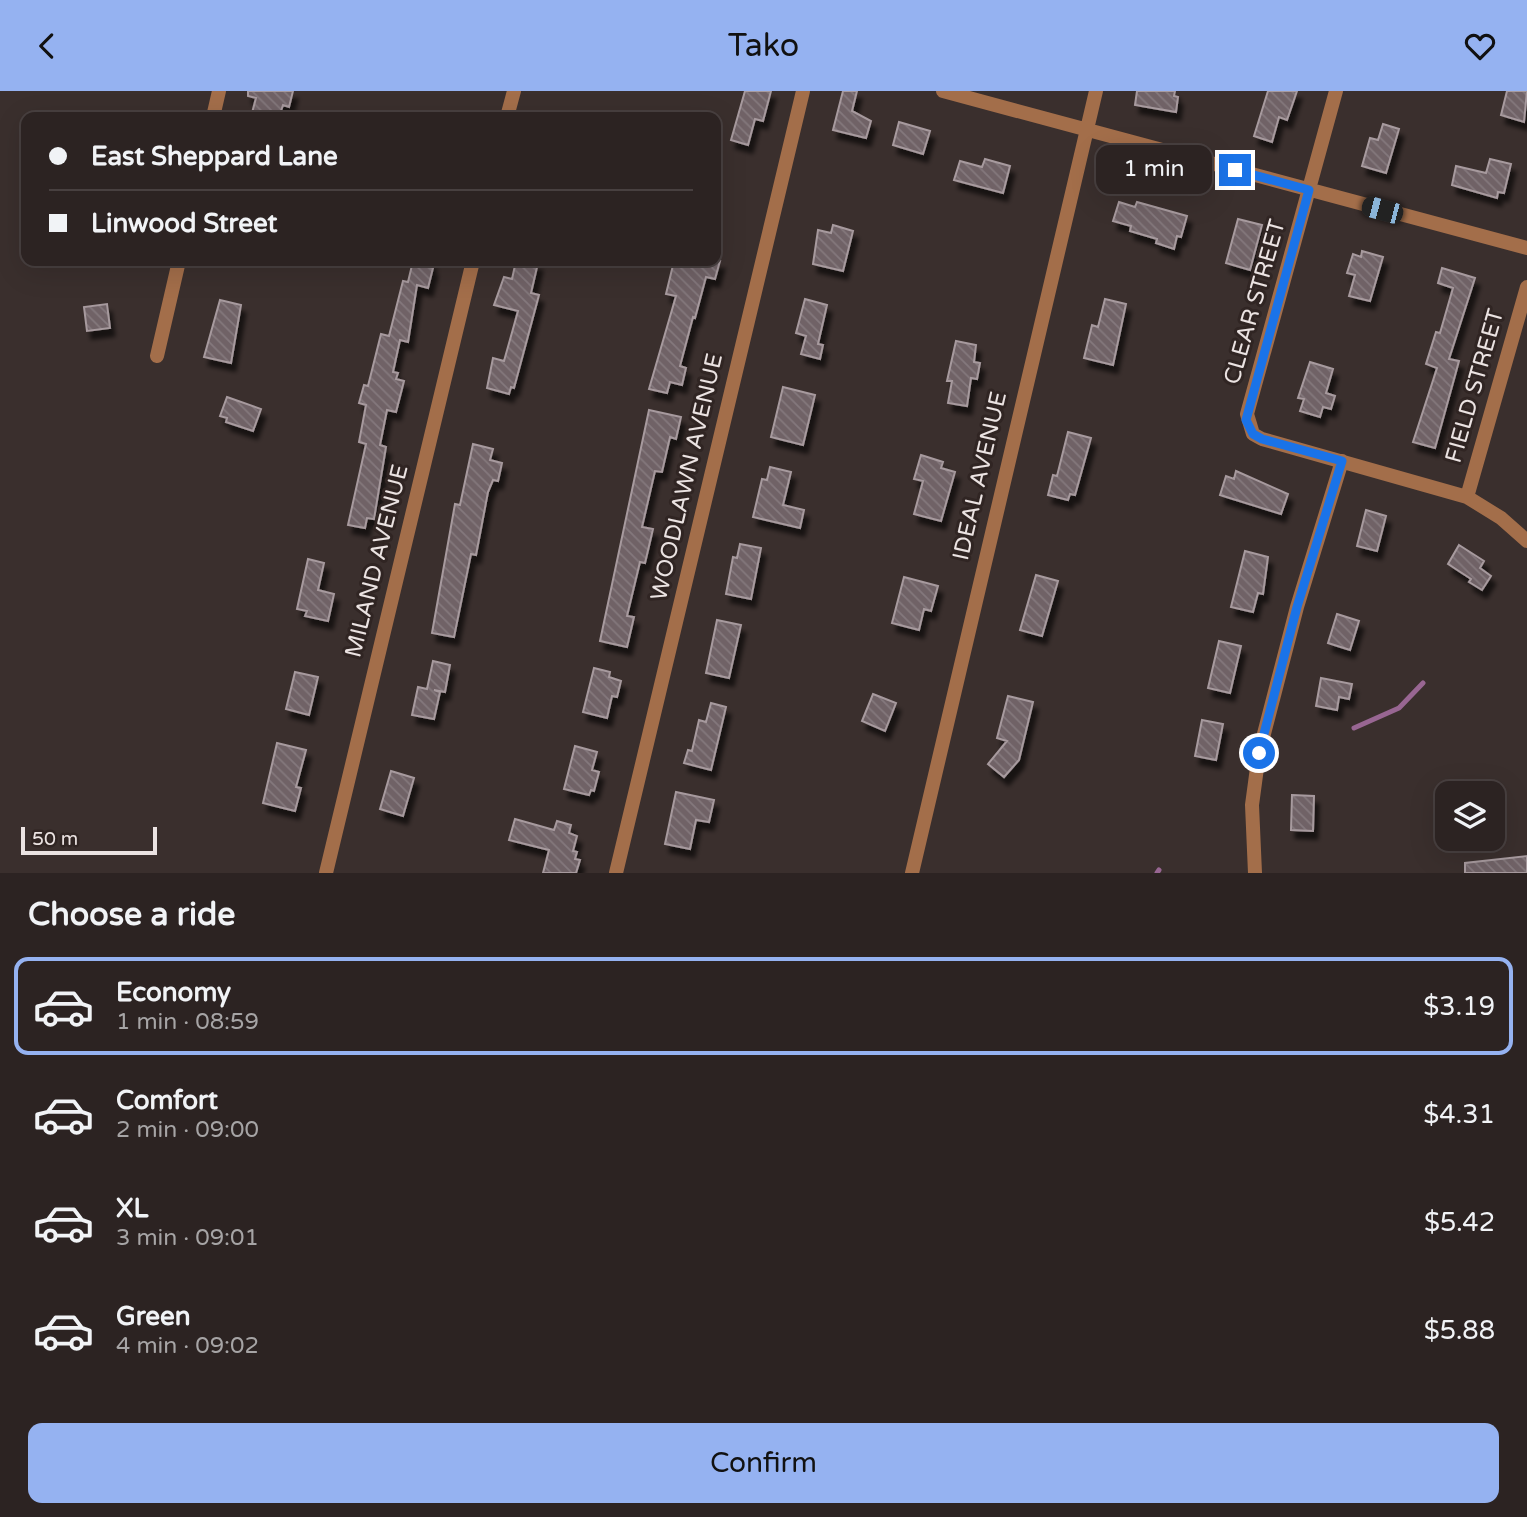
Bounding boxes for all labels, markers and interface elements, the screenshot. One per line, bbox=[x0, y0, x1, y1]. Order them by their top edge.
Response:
icon: back bbox=[28, 27, 66, 65]
text: Tako bbox=[728, 27, 799, 65]
icon: heart bbox=[1461, 27, 1499, 65]
text: East Sheppard Lane bbox=[91, 141, 338, 172]
callout: 1 min bbox=[1095, 146, 1210, 195]
route end bbox=[1219, 154, 1251, 186]
text: 1 min bbox=[1123, 155, 1185, 183]
car bbox=[1359, 194, 1406, 226]
text: Linwood Street bbox=[91, 208, 278, 239]
street label: CLEAR STREET bbox=[1218, 216, 1292, 388]
street label: FIELD STREET bbox=[1440, 306, 1510, 466]
street label: WOODLAWN AVENUE bbox=[645, 351, 729, 603]
street label: IDEAL AVENUE bbox=[947, 389, 1013, 563]
street label: MILAND AVENUE bbox=[339, 462, 415, 660]
route start bbox=[1243, 737, 1275, 769]
map controls bbox=[1435, 781, 1505, 851]
button: layers bbox=[1435, 781, 1505, 851]
scale bar bbox=[21, 824, 158, 856]
text: 50 m bbox=[32, 828, 78, 850]
text: Choose a ride bbox=[28, 896, 235, 934]
icon: car bbox=[32, 975, 95, 1038]
text: Economy bbox=[116, 977, 231, 1008]
text: $3.19 bbox=[1423, 991, 1495, 1022]
text: 1 min · 08:59 bbox=[116, 1008, 259, 1036]
icon: car bbox=[32, 1083, 95, 1146]
text: Comfort bbox=[116, 1085, 218, 1116]
text: $4.31 bbox=[1423, 1099, 1495, 1130]
text: 2 min · 09:00 bbox=[116, 1116, 259, 1144]
icon: car bbox=[32, 1191, 95, 1254]
text: XL bbox=[116, 1193, 148, 1224]
text: $5.42 bbox=[1424, 1207, 1495, 1238]
text: 3 min · 09:01 bbox=[116, 1224, 259, 1252]
icon: car bbox=[32, 1299, 95, 1362]
text: Green bbox=[116, 1301, 191, 1332]
text: $5.88 bbox=[1424, 1315, 1495, 1346]
text: 4 min · 09:02 bbox=[116, 1332, 259, 1360]
button: Confirm bbox=[28, 1423, 1499, 1503]

